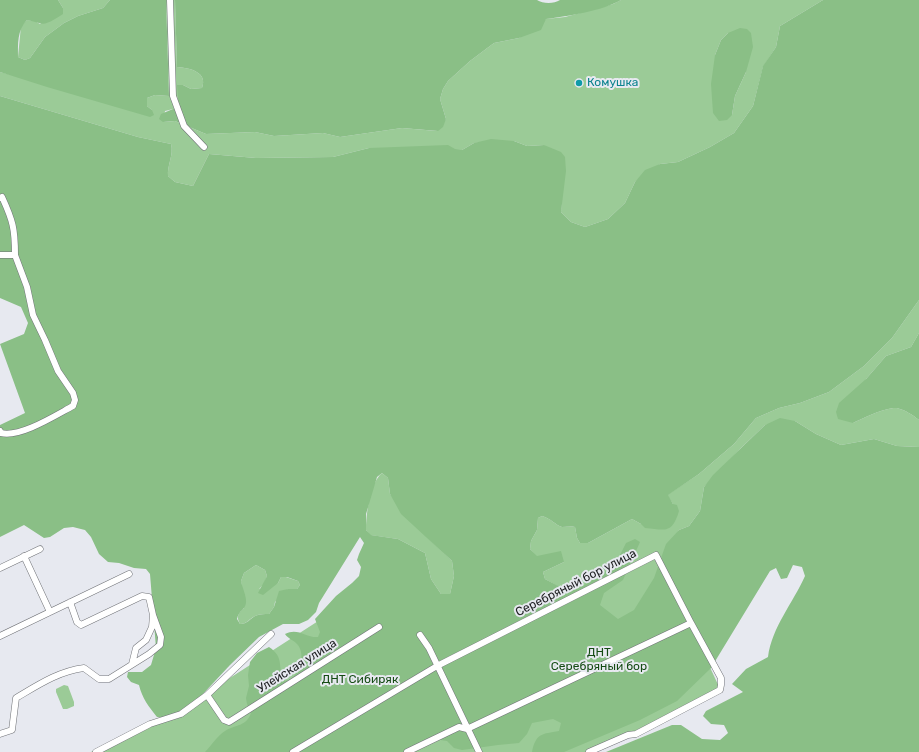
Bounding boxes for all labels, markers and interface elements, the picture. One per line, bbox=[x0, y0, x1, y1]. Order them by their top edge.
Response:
place label: Комушка bbox=[587, 76, 638, 90]
marker: Комушка bbox=[574, 78, 584, 88]
street label: Серебряный бор улица bbox=[513, 546, 639, 620]
street label: Улейская улица bbox=[255, 636, 339, 696]
park label: ДНТ Серебряный бор bbox=[551, 646, 647, 674]
park label: ДНТ Сибиряк bbox=[322, 673, 398, 687]

